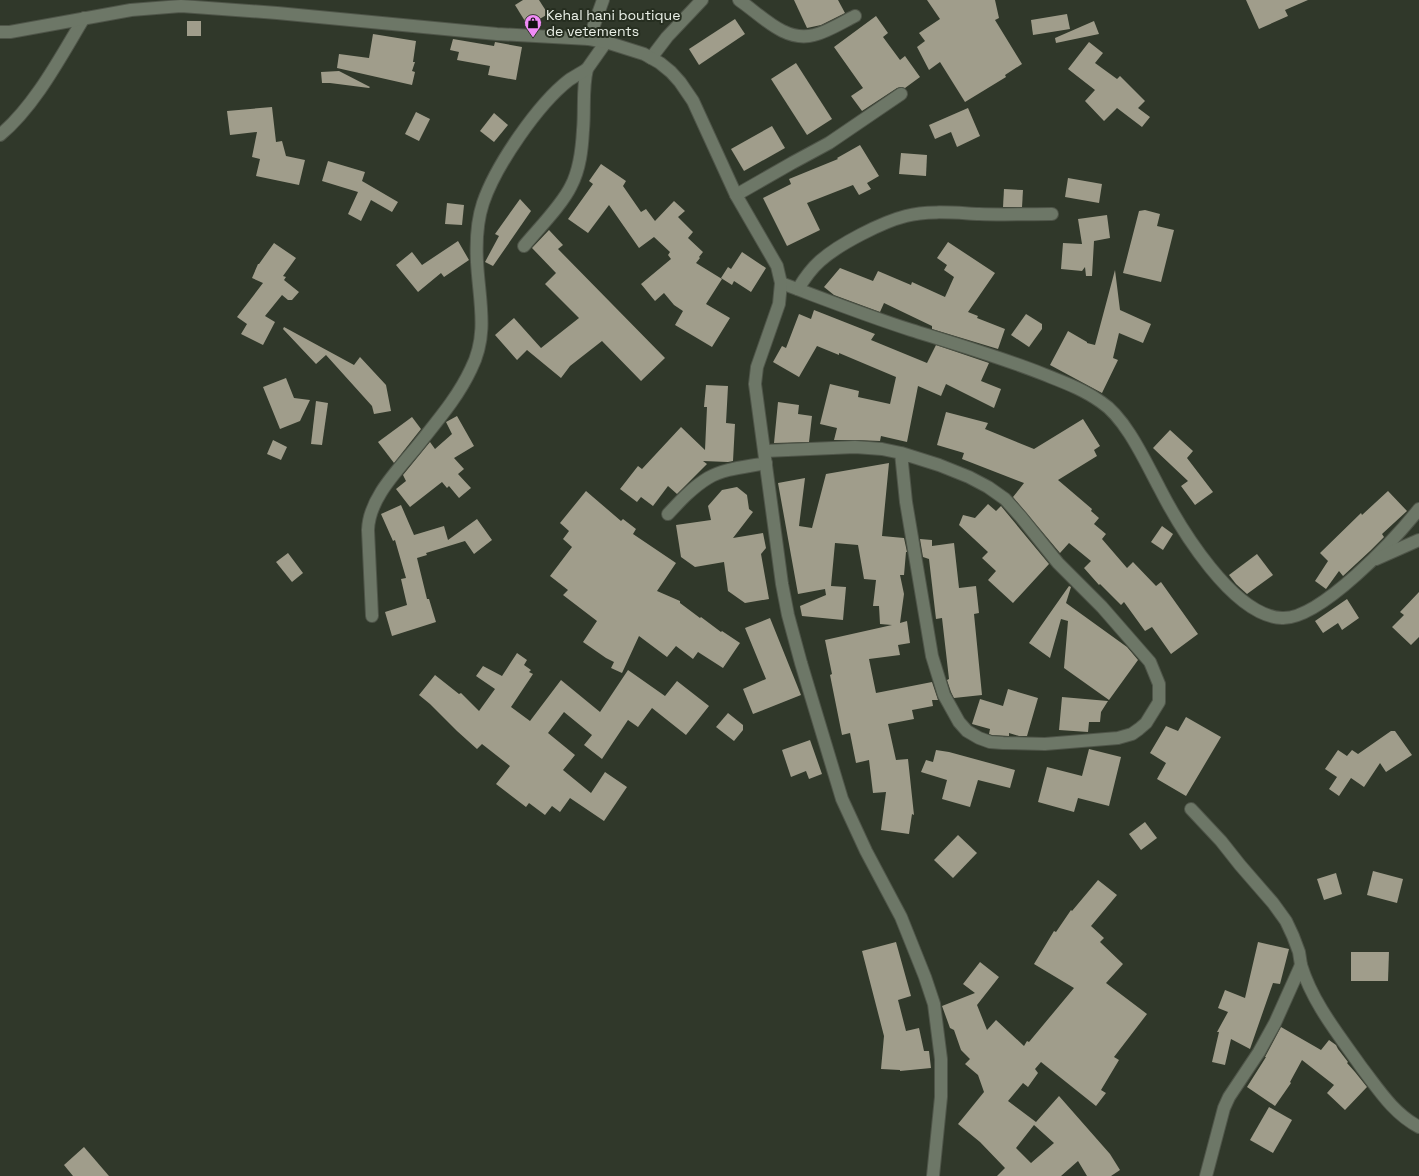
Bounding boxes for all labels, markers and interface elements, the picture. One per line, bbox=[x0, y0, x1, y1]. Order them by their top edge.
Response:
place label: Kehal hani boutique de vetements bbox=[546, 6, 680, 40]
shop icon: Kehal hani boutique de vetements bbox=[523, 13, 543, 38]

